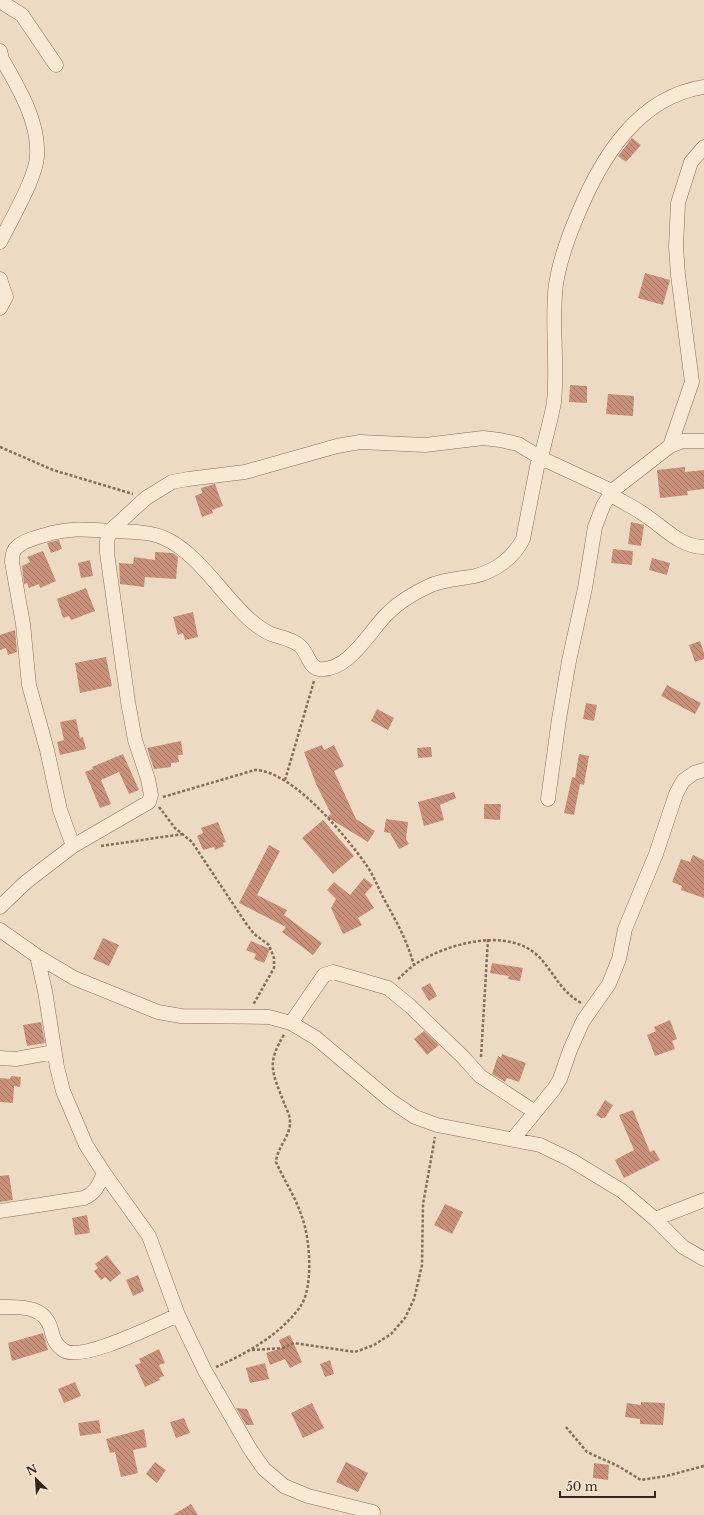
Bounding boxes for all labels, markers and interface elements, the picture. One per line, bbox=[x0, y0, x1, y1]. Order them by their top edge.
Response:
north arrow bbox=[16, 1459, 56, 1499]
text: N bbox=[24, 1461, 40, 1478]
scale bar bbox=[560, 1473, 655, 1499]
text: 50 m bbox=[566, 1479, 598, 1494]

